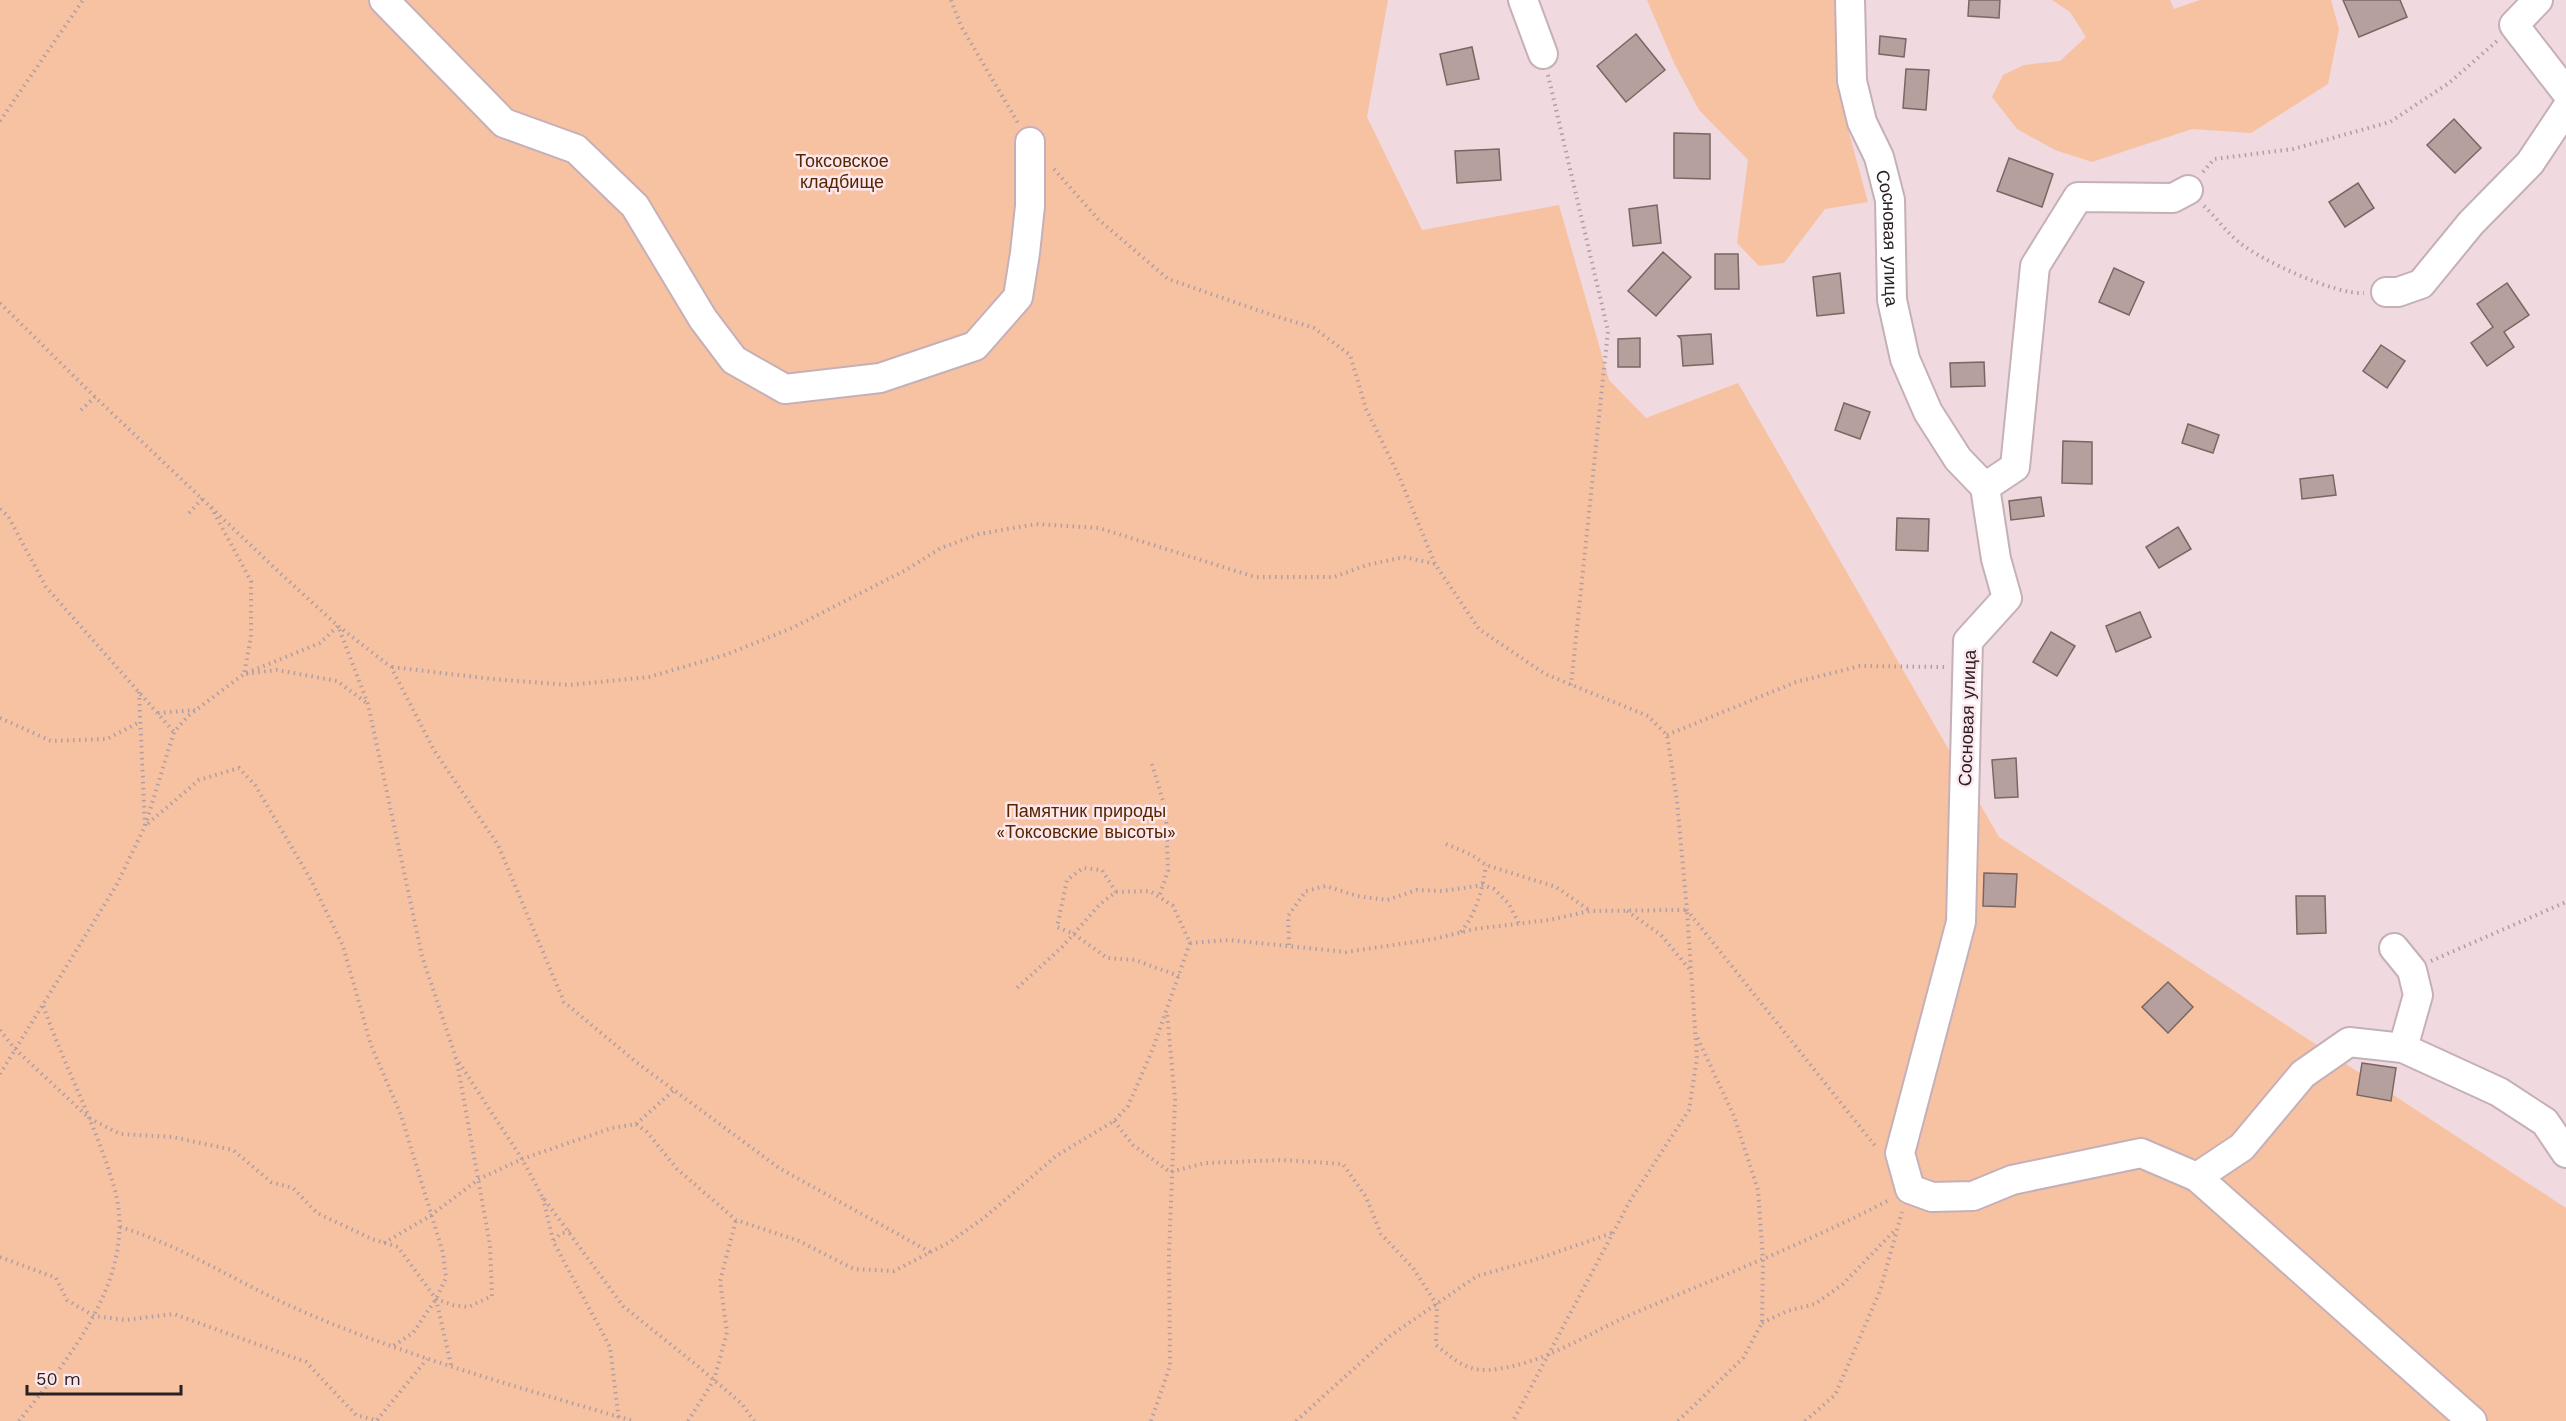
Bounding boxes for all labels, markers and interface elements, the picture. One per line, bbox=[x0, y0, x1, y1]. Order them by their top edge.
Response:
park label: Токсовское кладбище bbox=[795, 150, 889, 192]
street label: Сосновая улица bbox=[1872, 167, 1904, 309]
street label: Сосновая улица bbox=[1954, 648, 1980, 787]
park label: Памятник природы «Токсовские высоты» bbox=[996, 800, 1176, 842]
scale bar bbox=[27, 1358, 182, 1396]
text: 50 m bbox=[36, 1368, 81, 1389]

